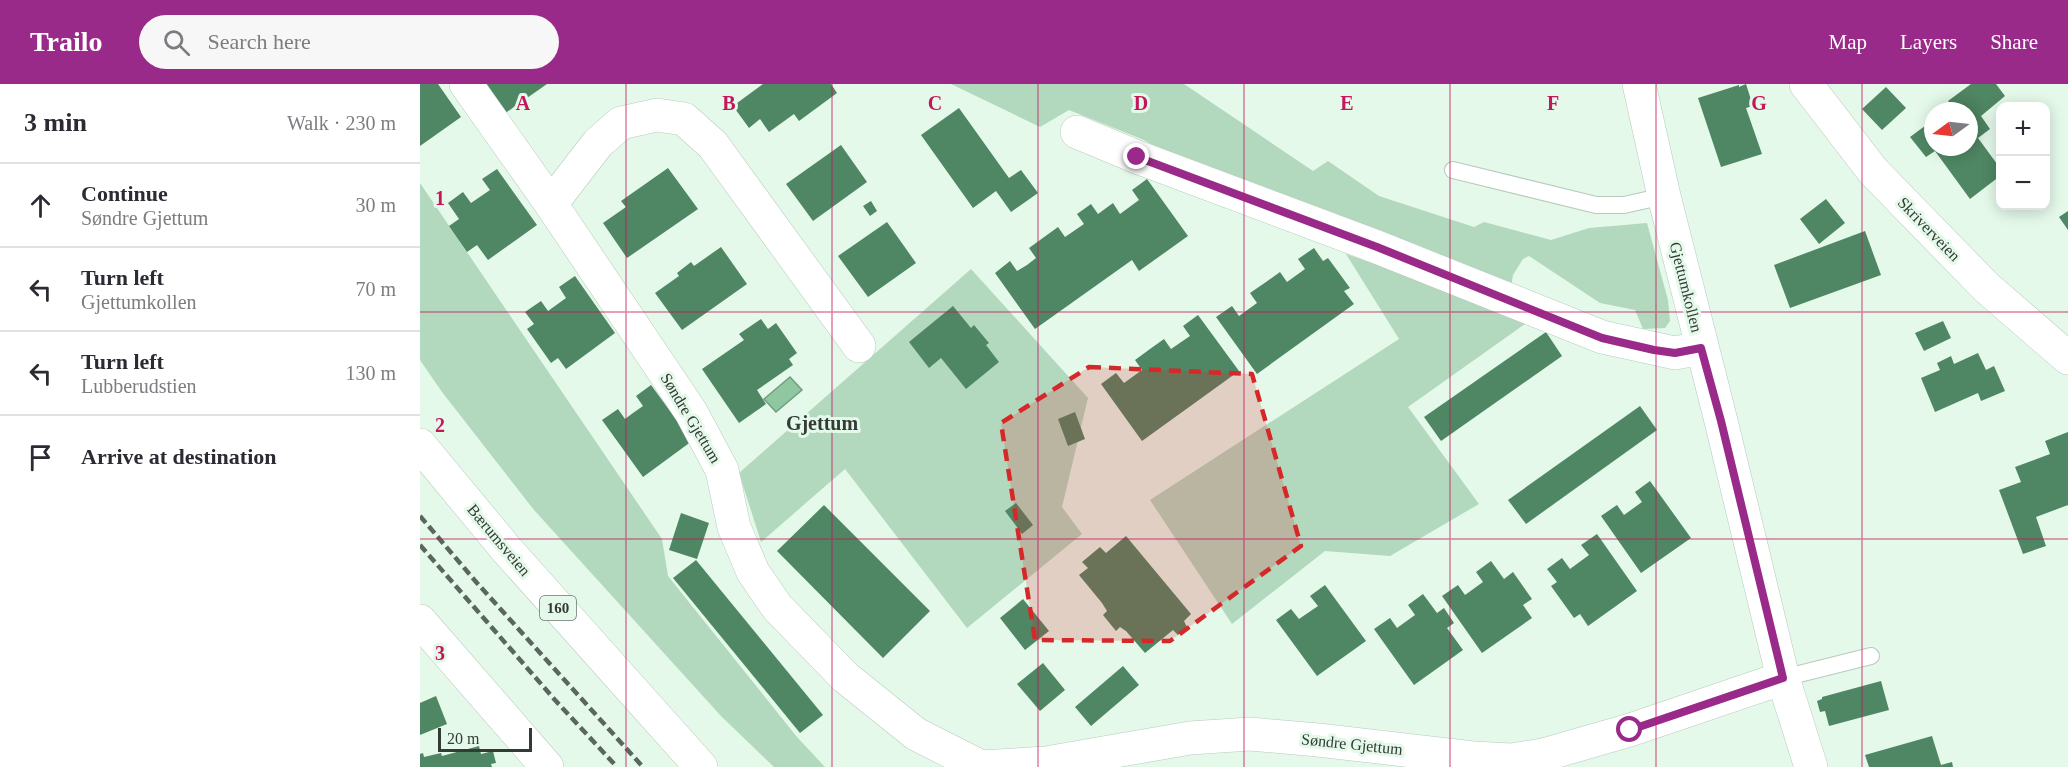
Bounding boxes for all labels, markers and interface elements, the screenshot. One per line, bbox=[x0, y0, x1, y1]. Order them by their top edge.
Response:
search box bbox=[139, 15, 559, 69]
text: Trailo bbox=[30, 26, 103, 57]
icon: search bbox=[160, 26, 193, 59]
text: Search here bbox=[208, 29, 311, 54]
text: Map bbox=[1829, 30, 1867, 54]
text: Layers bbox=[1900, 30, 1957, 54]
text: Share bbox=[1990, 30, 2038, 54]
text: A bbox=[516, 92, 531, 114]
text: B bbox=[722, 92, 736, 114]
text: C bbox=[928, 92, 942, 114]
text: D bbox=[1134, 92, 1148, 114]
text: E bbox=[1340, 92, 1354, 114]
text: F bbox=[1547, 92, 1559, 114]
text: G bbox=[1751, 92, 1767, 114]
north arrow bbox=[1924, 102, 1978, 156]
map controls bbox=[1996, 102, 2050, 210]
button: + bbox=[1996, 102, 2050, 156]
text: 3 min bbox=[24, 108, 87, 137]
text: Walk · 230 m bbox=[287, 112, 396, 134]
route end bbox=[1123, 143, 1149, 169]
button: − bbox=[1996, 156, 2050, 210]
text: Continue bbox=[81, 181, 168, 206]
text: 1 bbox=[435, 187, 445, 209]
icon: ahead bbox=[24, 189, 57, 222]
text: 30 m bbox=[355, 194, 396, 216]
street label: Skriverveien bbox=[1894, 194, 1964, 264]
text: Søndre Gjettum bbox=[81, 207, 208, 229]
street label: Gjettumkollen bbox=[1666, 240, 1705, 334]
text: Turn left bbox=[81, 265, 164, 290]
icon: left bbox=[24, 273, 57, 306]
text: 70 m bbox=[355, 278, 396, 300]
text: Gjettumkollen bbox=[81, 291, 197, 313]
text: Turn left bbox=[81, 349, 164, 374]
icon: left bbox=[24, 357, 57, 390]
text: 130 m bbox=[345, 362, 396, 384]
street label: Søndre Gjettum bbox=[657, 370, 725, 467]
text: Lubberudstien bbox=[81, 375, 197, 397]
district label: Gjettum bbox=[786, 412, 858, 435]
text: 2 bbox=[435, 414, 445, 436]
icon: arrive bbox=[24, 441, 57, 474]
text: Arrive at destination bbox=[81, 444, 277, 469]
street label: Bærumsveien bbox=[464, 501, 534, 579]
road number: 160 bbox=[540, 596, 576, 620]
text: 3 bbox=[435, 642, 445, 664]
route start bbox=[1616, 716, 1642, 742]
scale bar bbox=[438, 725, 532, 752]
text: 20 m bbox=[447, 730, 479, 747]
street label: Søndre Gjettum bbox=[1300, 730, 1404, 759]

